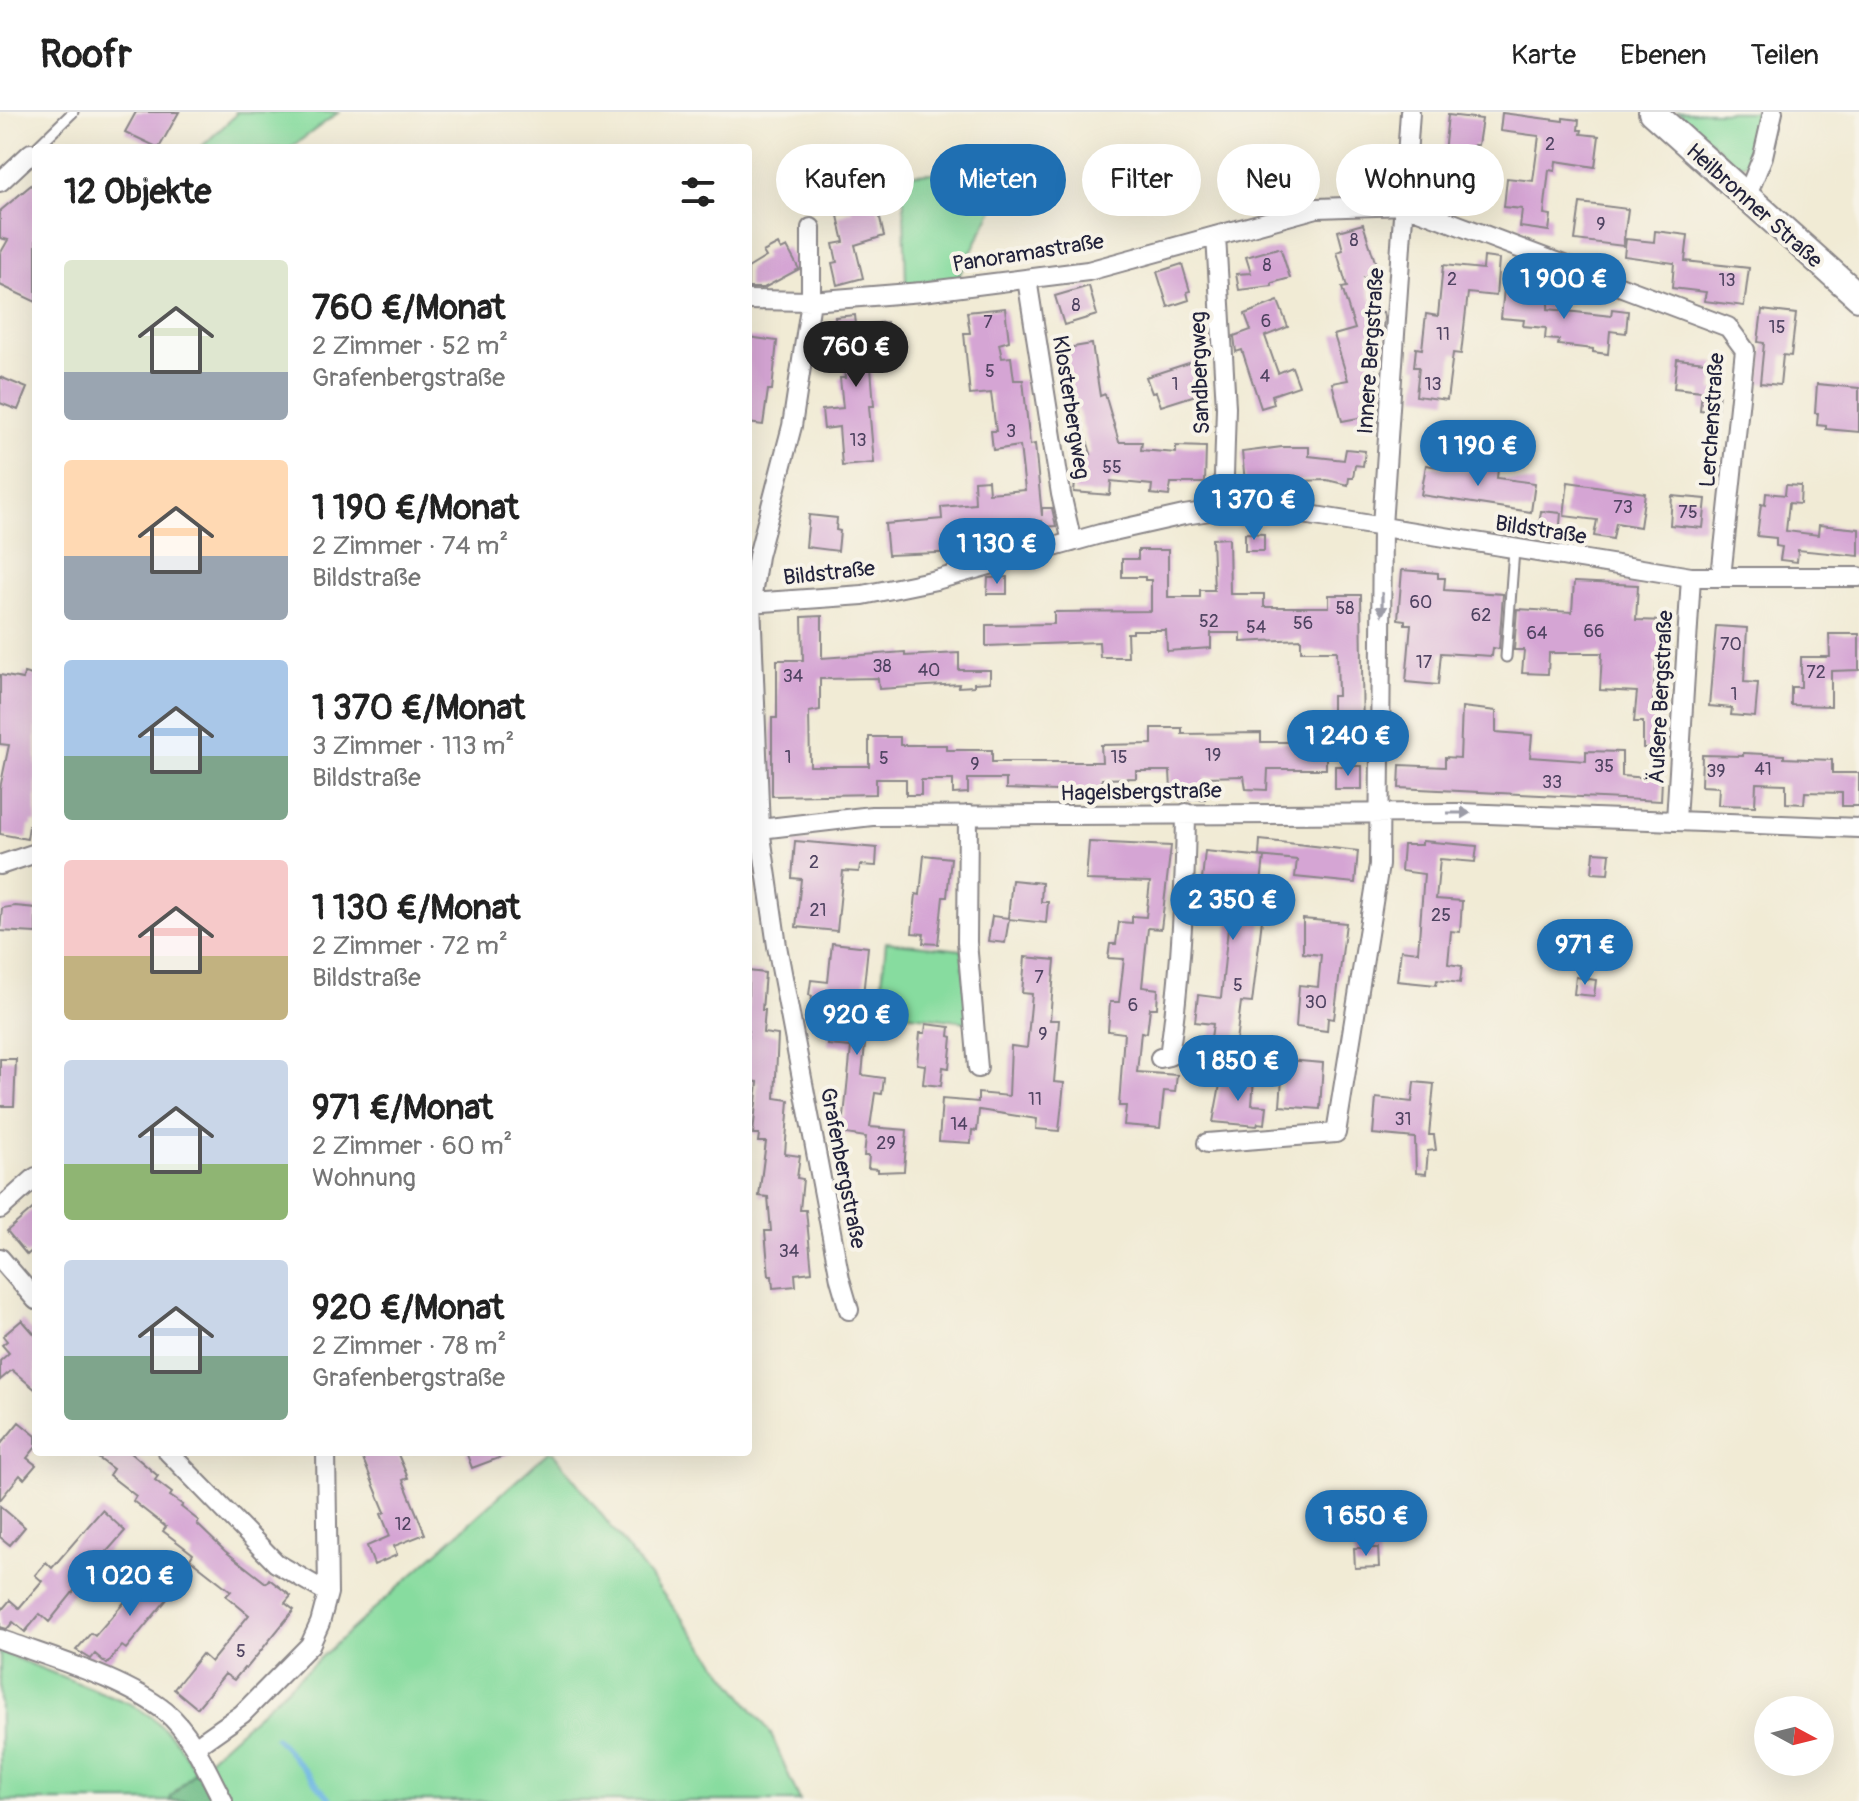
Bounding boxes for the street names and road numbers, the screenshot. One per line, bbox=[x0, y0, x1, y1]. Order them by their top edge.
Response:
street label: Heilbronner Straße bbox=[1680, 137, 1828, 274]
street label: Panoramastraße bbox=[950, 227, 1106, 279]
street label: Innere Bergstraße bbox=[1351, 267, 1391, 435]
street label: Sandbergweg bbox=[1184, 311, 1216, 435]
street label: Klosterbergweg bbox=[1046, 333, 1096, 481]
street label: Lerchenstraße bbox=[1693, 352, 1731, 488]
street label: Bildstraße bbox=[1493, 509, 1589, 551]
street label: Bildstraße bbox=[782, 554, 876, 592]
street label: Äußere Bergstraße bbox=[1642, 610, 1680, 784]
street label: Hagelsbergstraße bbox=[1060, 777, 1222, 807]
street label: Grafenbergstraße bbox=[814, 1085, 872, 1251]

